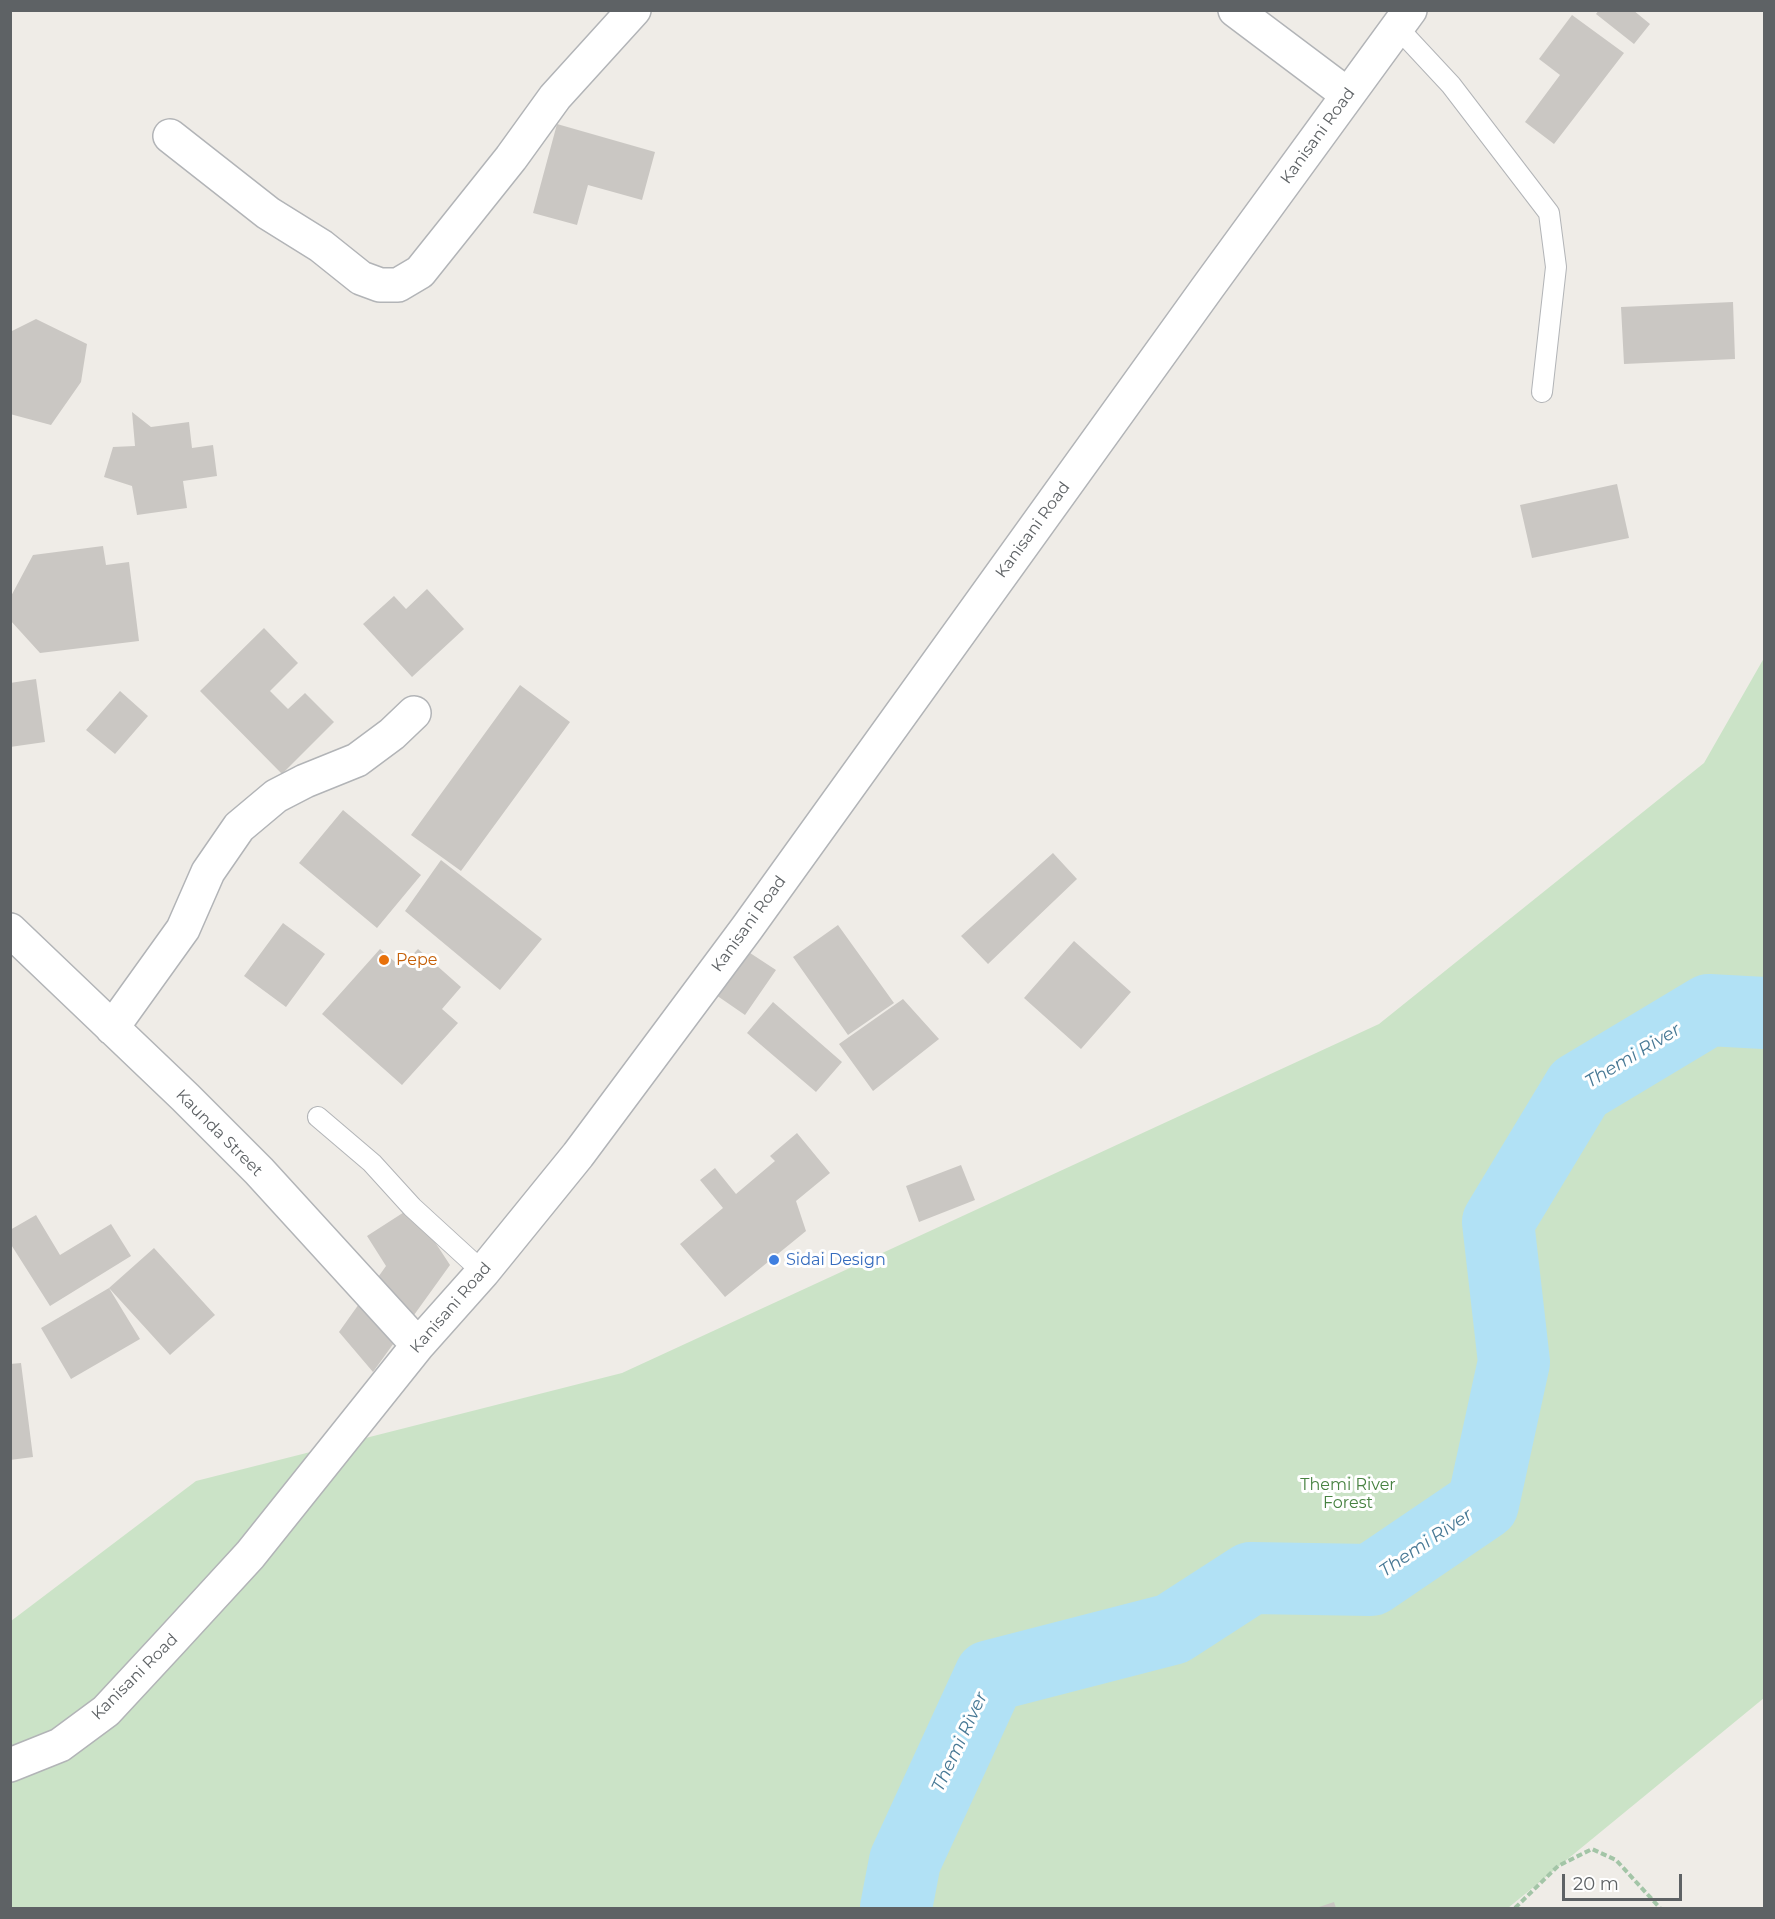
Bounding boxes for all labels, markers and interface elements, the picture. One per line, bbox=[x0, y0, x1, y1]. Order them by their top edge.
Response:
street label: Kanisani Road bbox=[1277, 84, 1359, 188]
street label: Kanisani Road bbox=[992, 478, 1074, 582]
street label: Kanisani Road bbox=[708, 872, 790, 976]
place label: Pepe bbox=[396, 950, 437, 970]
marker: Pepe bbox=[377, 953, 391, 967]
water label: Themi River bbox=[1581, 1019, 1685, 1093]
street label: Kaunda Street bbox=[172, 1086, 266, 1180]
place label: Sidai Design bbox=[786, 1250, 886, 1270]
marker: Sidai Design bbox=[767, 1253, 781, 1267]
street label: Kanisani Road bbox=[406, 1259, 496, 1357]
park label: Themi River Forest bbox=[1300, 1475, 1396, 1513]
water label: Themi River bbox=[1375, 1504, 1477, 1582]
street label: Kanisani Road bbox=[88, 1630, 182, 1724]
water label: Themi River bbox=[928, 1689, 992, 1795]
scale bar bbox=[1565, 1862, 1685, 1900]
text: 20 m bbox=[1573, 1873, 1619, 1895]

